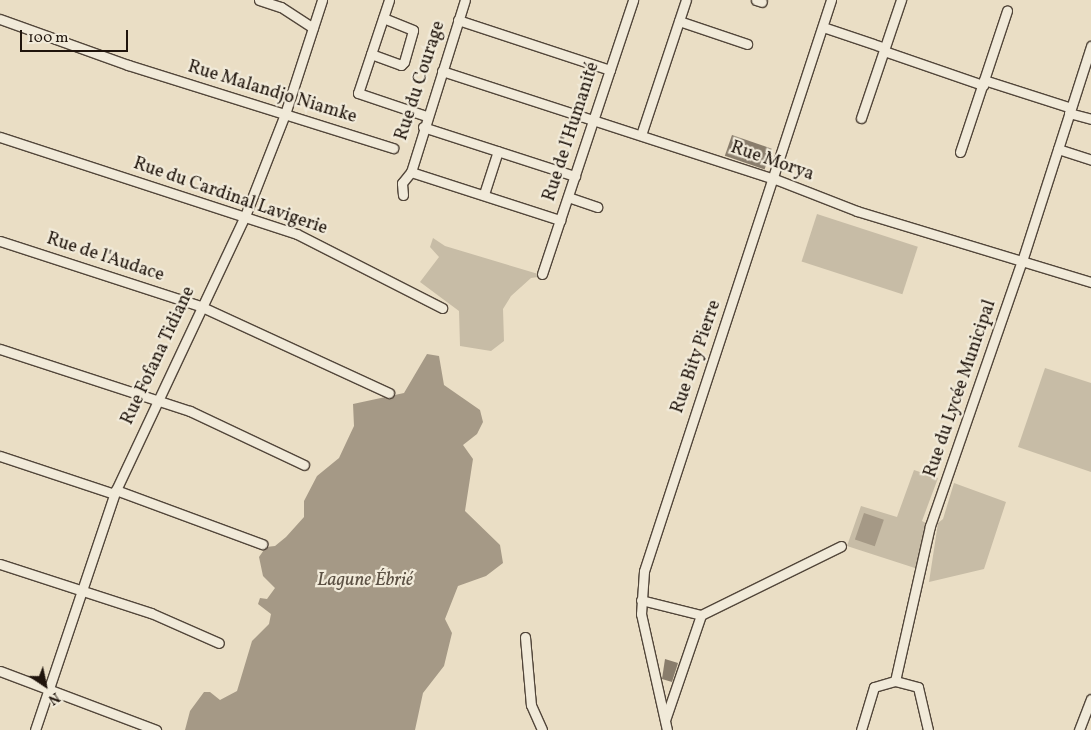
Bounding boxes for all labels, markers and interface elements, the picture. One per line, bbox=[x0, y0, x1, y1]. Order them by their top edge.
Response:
street label: Rue du Courage bbox=[392, 19, 450, 143]
scale bar bbox=[22, 20, 130, 52]
text: 100 m bbox=[28, 28, 68, 49]
street label: Rue Malandjo Niamke bbox=[185, 57, 359, 129]
street label: Rue de l'Humanité bbox=[539, 60, 605, 204]
street label: Rue Morya bbox=[727, 138, 817, 186]
street label: Rue du Cardinal Lavigerie bbox=[130, 154, 330, 240]
street label: Rue de l'Audace bbox=[44, 229, 166, 287]
street label: Rue Fofana Tidiane bbox=[117, 283, 201, 429]
street label: Rue Bity Pierre bbox=[667, 297, 727, 417]
street label: Rue du Lycée Municipal bbox=[920, 297, 1002, 481]
water label: Lagune Ébrié bbox=[317, 570, 413, 592]
north arrow bbox=[20, 660, 70, 710]
text: N bbox=[44, 687, 63, 709]

